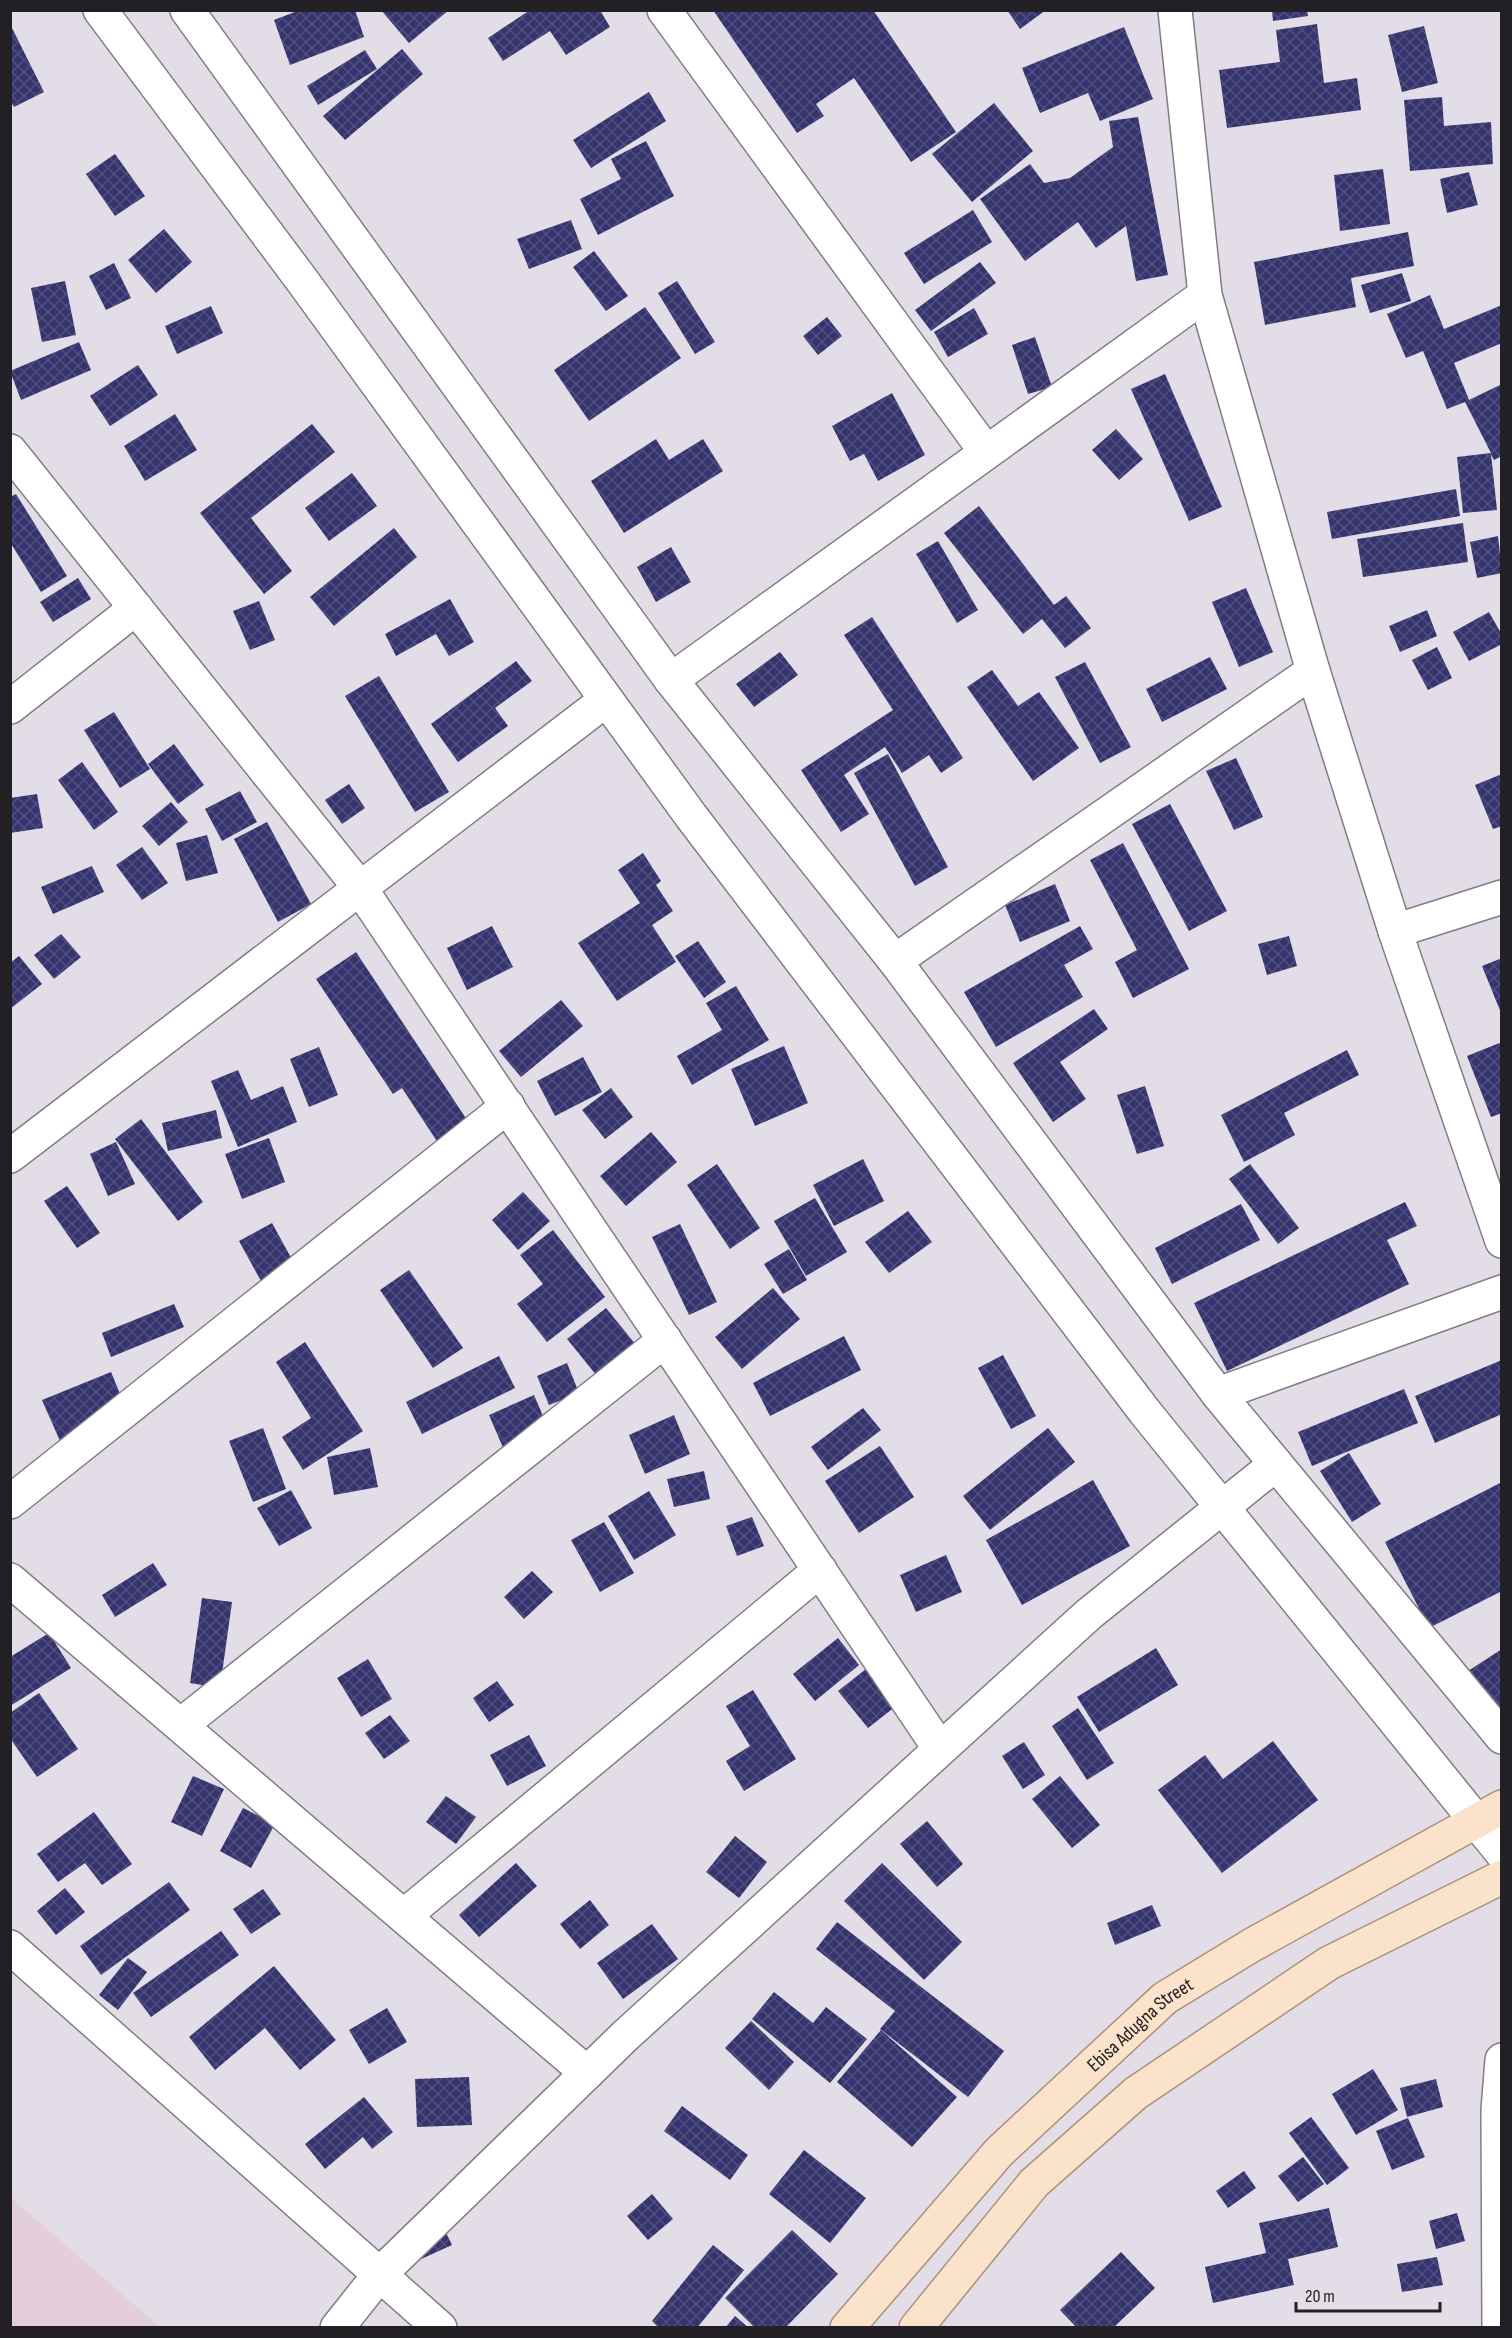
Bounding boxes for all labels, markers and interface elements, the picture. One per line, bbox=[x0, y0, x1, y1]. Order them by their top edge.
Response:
street label: Ebisa Adugna Street bbox=[1082, 1973, 1198, 2077]
scale bar bbox=[1296, 2275, 1440, 2313]
text: 20 m bbox=[1305, 2286, 1335, 2307]

